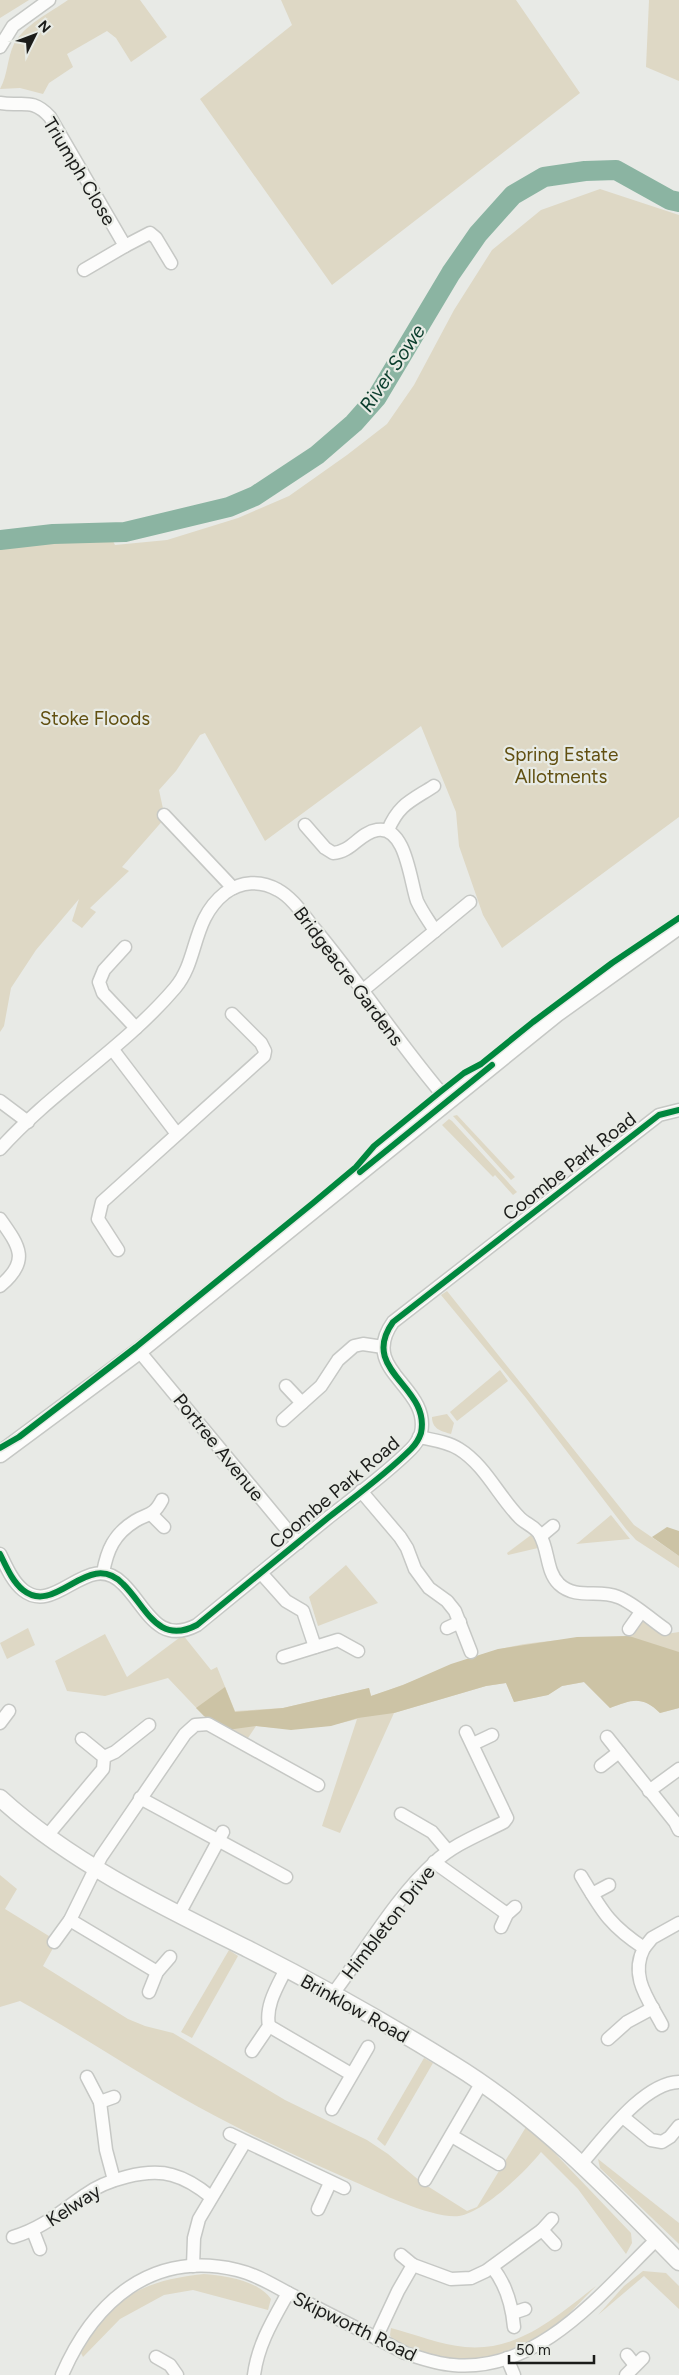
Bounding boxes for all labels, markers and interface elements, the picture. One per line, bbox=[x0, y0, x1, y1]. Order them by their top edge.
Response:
north arrow bbox=[10, 10, 60, 60]
text: N bbox=[34, 17, 54, 36]
street label: Triumph Close bbox=[38, 113, 121, 229]
water label: River Sowe bbox=[354, 320, 430, 416]
park label: Stoke Floods bbox=[40, 707, 150, 730]
park label: Spring Estate Allotments bbox=[504, 743, 618, 788]
street label: Bridgeacre Gardens bbox=[289, 902, 408, 1050]
street label: Coombe Park Road bbox=[498, 1107, 640, 1226]
street label: Portree Avenue bbox=[168, 1389, 269, 1506]
street label: Coombe Park Road bbox=[265, 1431, 404, 1553]
street label: Himbleton Drive bbox=[337, 1861, 440, 1984]
street label: Brinklow Road bbox=[296, 1969, 413, 2048]
street label: Kelway bbox=[42, 2179, 105, 2231]
street label: Skipworth Road bbox=[289, 2287, 420, 2366]
scale bar bbox=[509, 2332, 594, 2364]
text: 50 m bbox=[516, 2341, 551, 2359]

